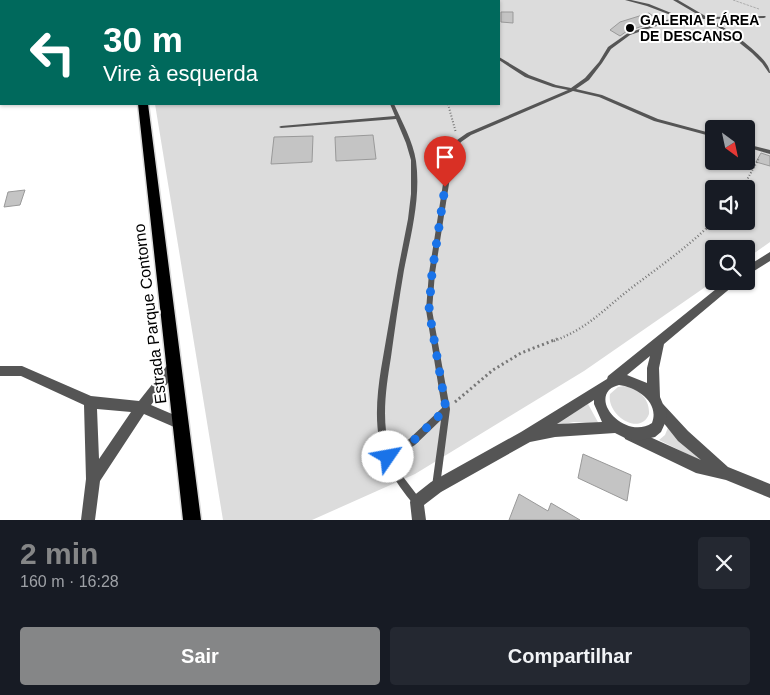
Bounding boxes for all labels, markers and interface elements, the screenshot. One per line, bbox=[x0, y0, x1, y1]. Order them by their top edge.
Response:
place label: GALERIA E ÁREA DE DESCANSO bbox=[640, 12, 759, 44]
icon: left bbox=[20, 20, 85, 85]
text: 30 m bbox=[103, 20, 183, 59]
marker: GALERIA E ÁREA DE DESCANSO bbox=[624, 22, 636, 34]
text: Vire à esquerda bbox=[103, 61, 258, 86]
north arrow bbox=[705, 120, 755, 170]
map controls bbox=[705, 120, 755, 290]
pin bbox=[424, 136, 466, 187]
icon: arrive bbox=[431, 143, 459, 171]
button: sound bbox=[705, 180, 755, 230]
street label: Estrada Parque Contorno bbox=[130, 223, 169, 405]
button: search bbox=[705, 240, 755, 290]
position arrow bbox=[361, 430, 413, 482]
text: 2 min bbox=[20, 537, 98, 570]
button: close bbox=[698, 537, 750, 589]
text: 160 m · 16:28 bbox=[20, 573, 119, 590]
button: Sair bbox=[20, 627, 380, 685]
button: Compartilhar bbox=[390, 627, 750, 685]

